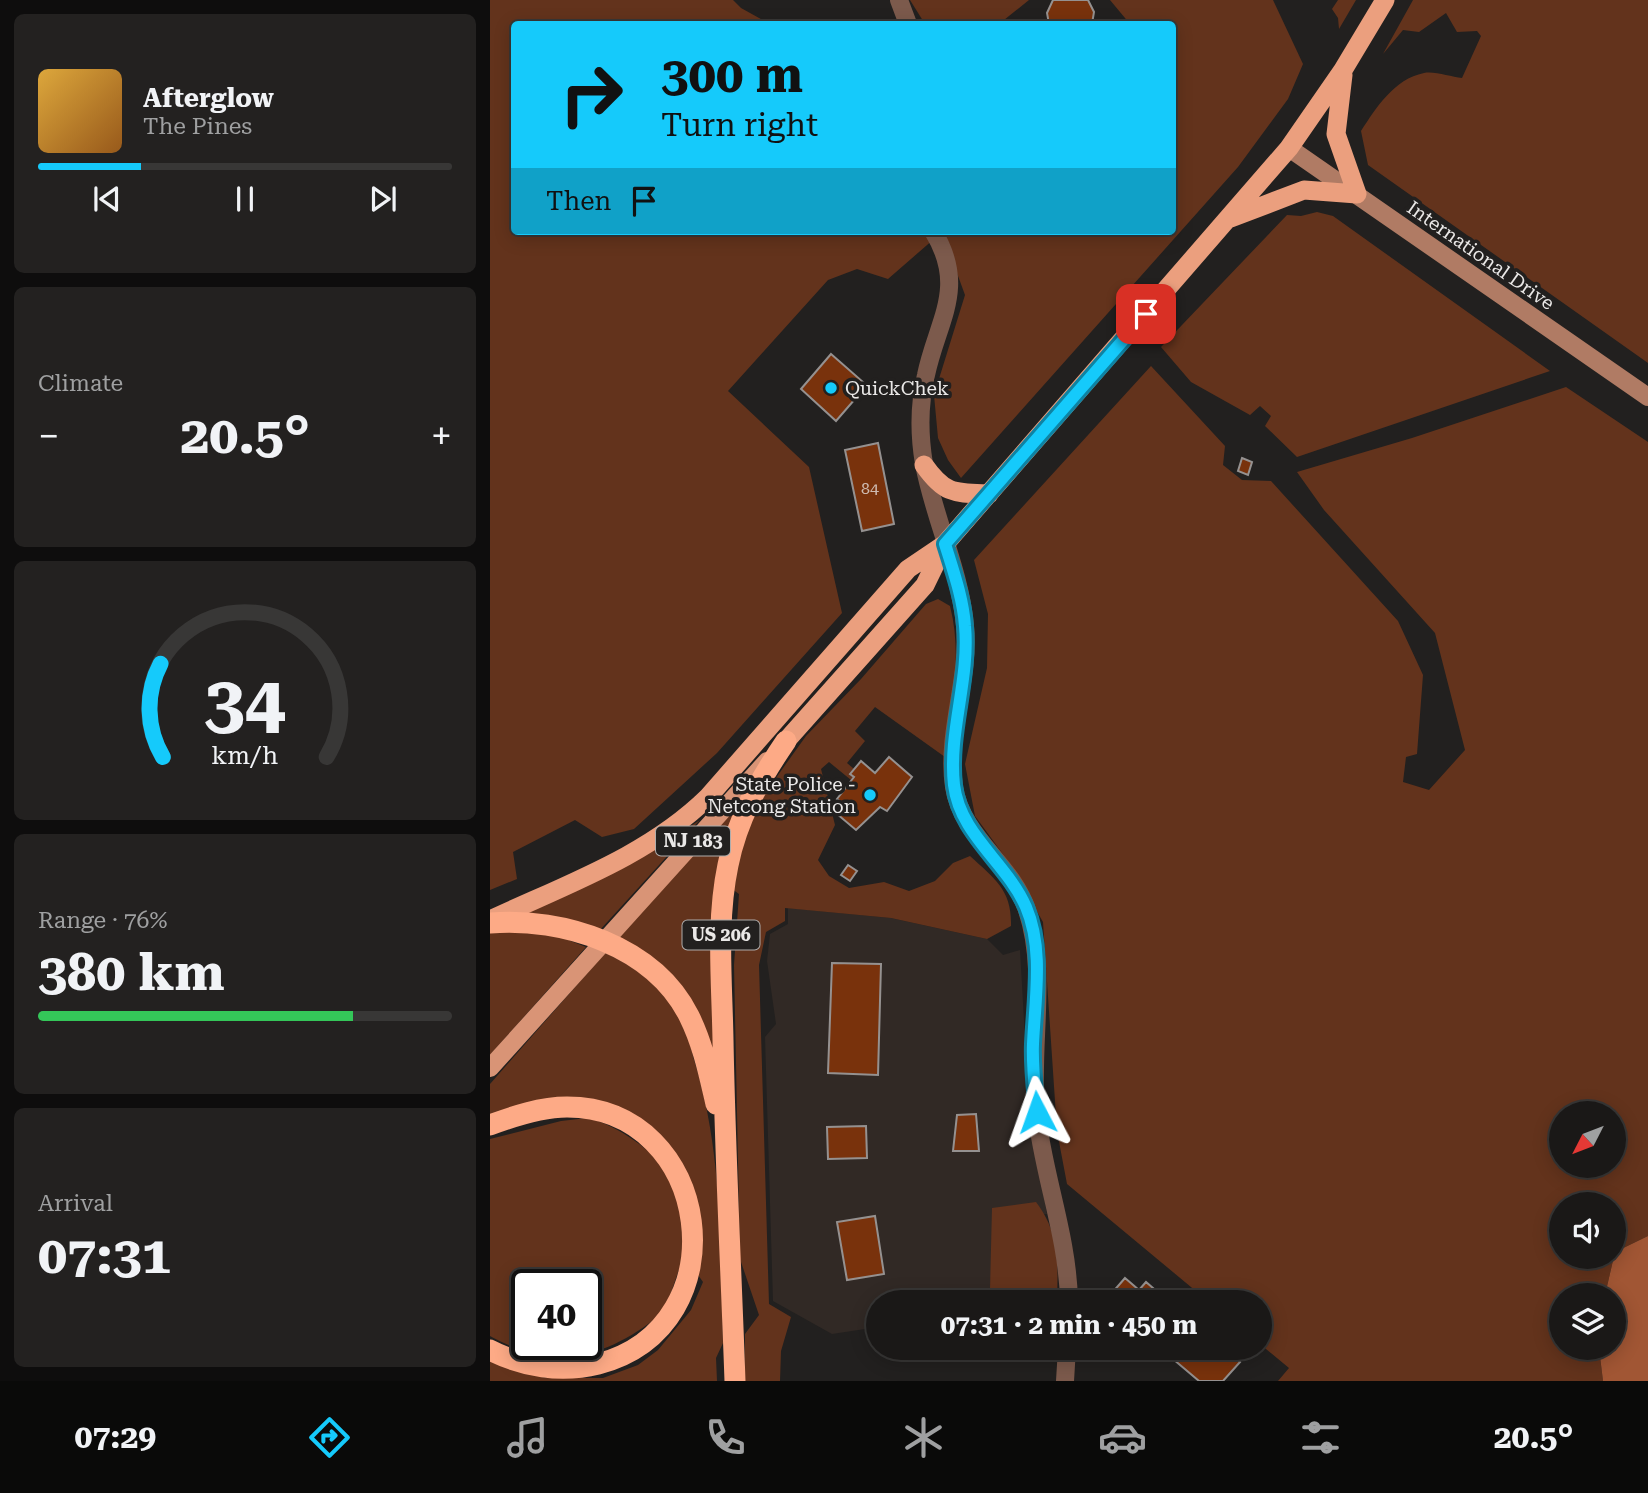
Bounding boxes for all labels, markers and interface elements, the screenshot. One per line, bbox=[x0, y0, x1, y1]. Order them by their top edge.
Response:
text: 300 m bbox=[661, 47, 803, 104]
icon: right bbox=[546, 49, 637, 140]
text: Afterglow bbox=[143, 83, 274, 113]
text: Turn right bbox=[661, 106, 818, 144]
text: The Pines bbox=[143, 113, 252, 140]
icon: previous bbox=[88, 180, 126, 218]
icon: pause bbox=[226, 180, 264, 218]
icon: next bbox=[364, 180, 402, 218]
icon: arrive bbox=[625, 182, 663, 220]
text: Then bbox=[546, 186, 611, 216]
street label: International Drive bbox=[1403, 196, 1559, 315]
pin bbox=[1116, 284, 1176, 344]
icon: arrive bbox=[1127, 295, 1165, 333]
text: Climate bbox=[38, 370, 123, 397]
place label: QuickChek bbox=[845, 377, 949, 400]
marker: QuickChek bbox=[823, 380, 839, 396]
text: 20.5° bbox=[180, 405, 310, 466]
text: − bbox=[38, 414, 59, 458]
text: + bbox=[431, 414, 452, 458]
house number: 84 bbox=[861, 479, 879, 498]
text: 34 bbox=[204, 660, 286, 745]
text: km/h bbox=[212, 740, 278, 769]
place label: State Police - Netcong Station bbox=[708, 773, 856, 818]
marker: State Police - Netcong Station bbox=[862, 787, 878, 803]
road number: NJ 183 bbox=[656, 826, 730, 856]
text: Range · 76% bbox=[38, 907, 167, 934]
road number: US 206 bbox=[682, 920, 760, 950]
text: 380 km bbox=[38, 942, 225, 1003]
position arrow bbox=[1000, 1075, 1074, 1149]
north arrow bbox=[1549, 1101, 1626, 1178]
map controls bbox=[1549, 1101, 1626, 1360]
text: Arrival bbox=[38, 1190, 113, 1217]
button: sound bbox=[1549, 1192, 1626, 1269]
text: 07:31 bbox=[38, 1225, 171, 1286]
speed limit sign: 40 bbox=[511, 1269, 602, 1360]
button: layers bbox=[1549, 1283, 1626, 1360]
text: 07:31 · 2 min · 450 m bbox=[941, 1310, 1197, 1340]
icon: directions bbox=[305, 1413, 354, 1462]
icon: music bbox=[503, 1413, 552, 1462]
icon: phone bbox=[701, 1413, 750, 1462]
icon: climate bbox=[899, 1413, 948, 1462]
icon: car bbox=[1098, 1413, 1147, 1462]
icon: filters bbox=[1296, 1413, 1345, 1462]
text: 07:29 bbox=[75, 1418, 156, 1456]
text: 20.5° bbox=[1494, 1418, 1573, 1456]

